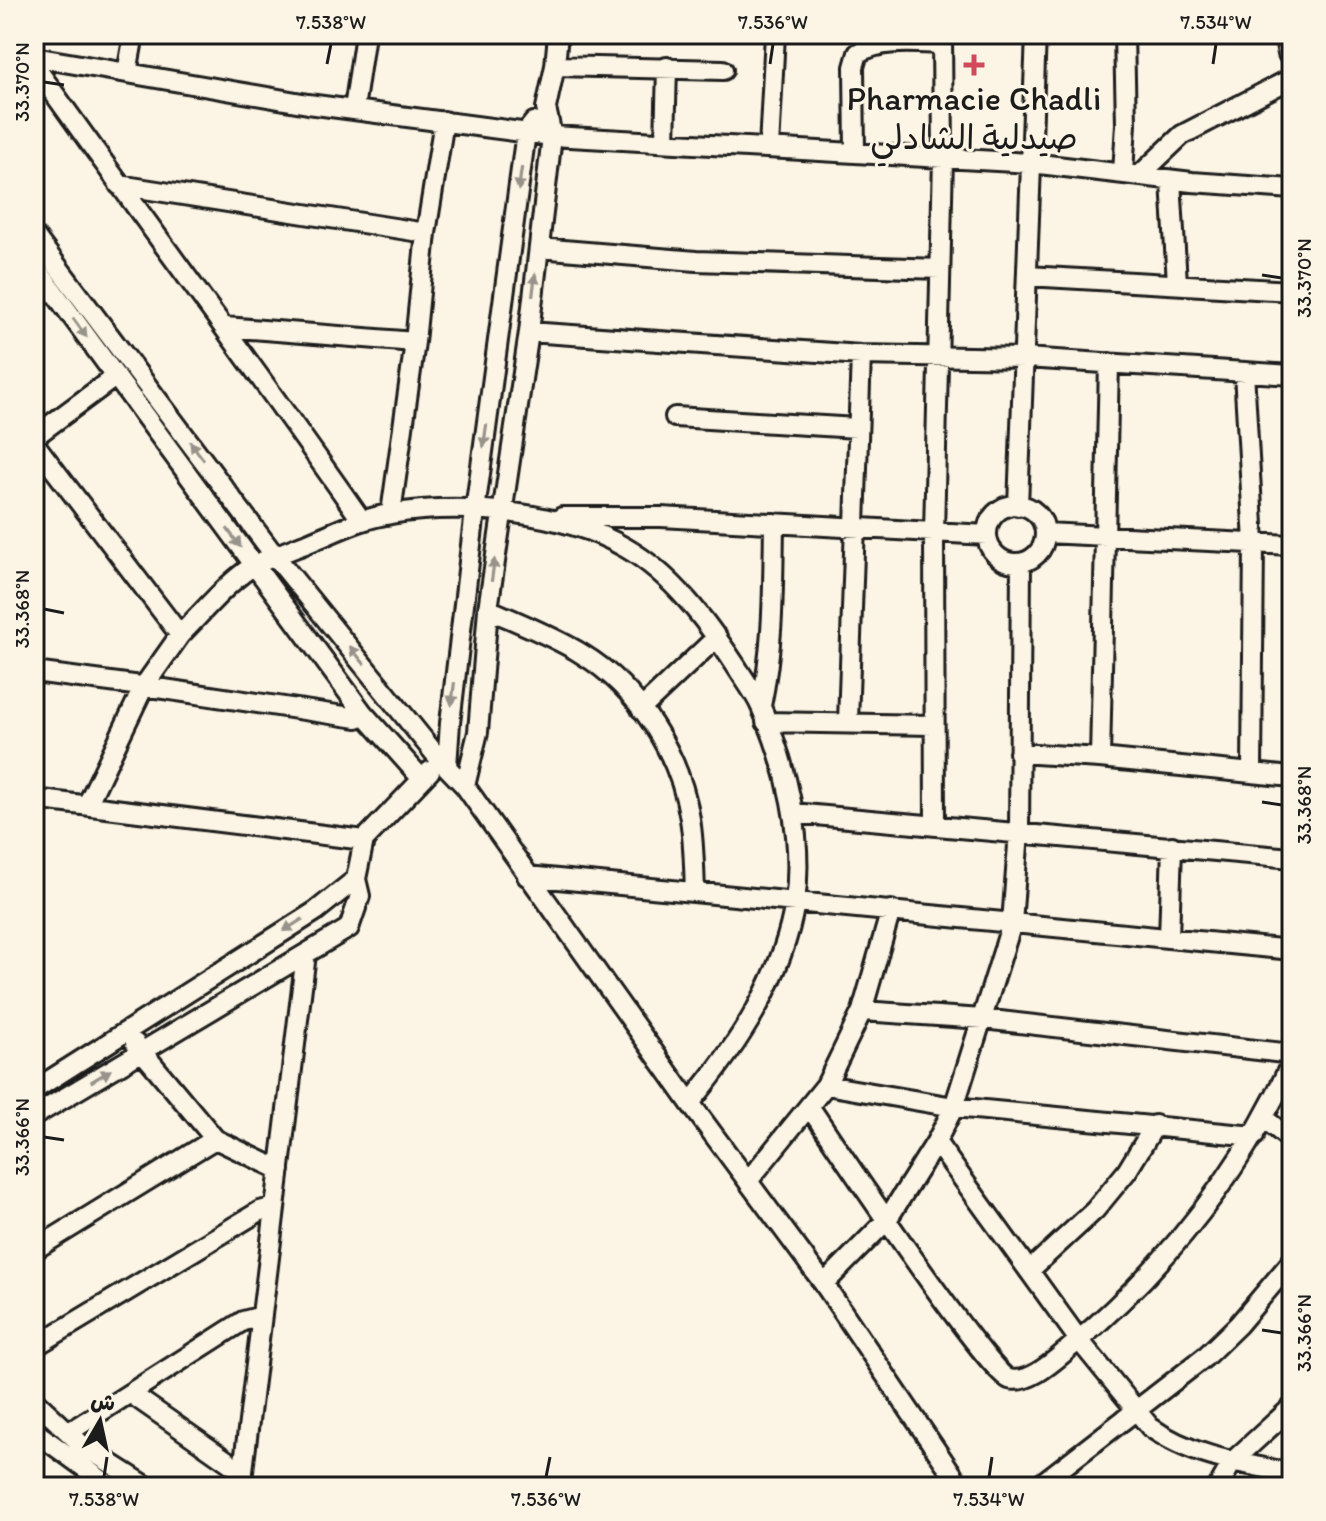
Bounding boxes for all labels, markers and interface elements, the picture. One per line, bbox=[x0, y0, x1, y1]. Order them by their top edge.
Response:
text: 7.538°W bbox=[296, 10, 366, 34]
text: 7.536°W bbox=[738, 10, 808, 34]
text: 7.534°W bbox=[1180, 10, 1252, 34]
text: 33.370°N bbox=[10, 42, 34, 122]
marker: Pharmacie Chadli صيدلية الشادلي bbox=[965, 56, 983, 74]
place label: Pharmacie Chadli صيدلية الشادلي bbox=[847, 78, 1101, 167]
one-way arrow bbox=[513, 166, 526, 191]
text: 33.370°N bbox=[1292, 238, 1316, 318]
one-way arrow bbox=[528, 272, 541, 297]
one-way arrow bbox=[72, 318, 88, 338]
one-way arrow bbox=[478, 424, 491, 449]
one-way arrow bbox=[189, 440, 205, 461]
one-way arrow bbox=[226, 527, 241, 548]
one-way arrow bbox=[487, 557, 500, 582]
text: 33.368°N bbox=[10, 570, 34, 648]
one-way arrow bbox=[349, 646, 366, 666]
one-way arrow bbox=[447, 682, 460, 707]
text: 33.368°N bbox=[1292, 766, 1316, 844]
one-way arrow bbox=[283, 918, 304, 933]
one-way arrow bbox=[90, 1069, 112, 1083]
text: 33.366°N bbox=[10, 1098, 34, 1176]
text: 33.366°N bbox=[1292, 1294, 1316, 1372]
north arrow bbox=[60, 1381, 140, 1461]
text: ش bbox=[89, 1387, 117, 1417]
text: 7.538°W bbox=[69, 1487, 139, 1511]
text: 7.536°W bbox=[511, 1487, 581, 1511]
text: 7.534°W bbox=[953, 1487, 1025, 1511]

